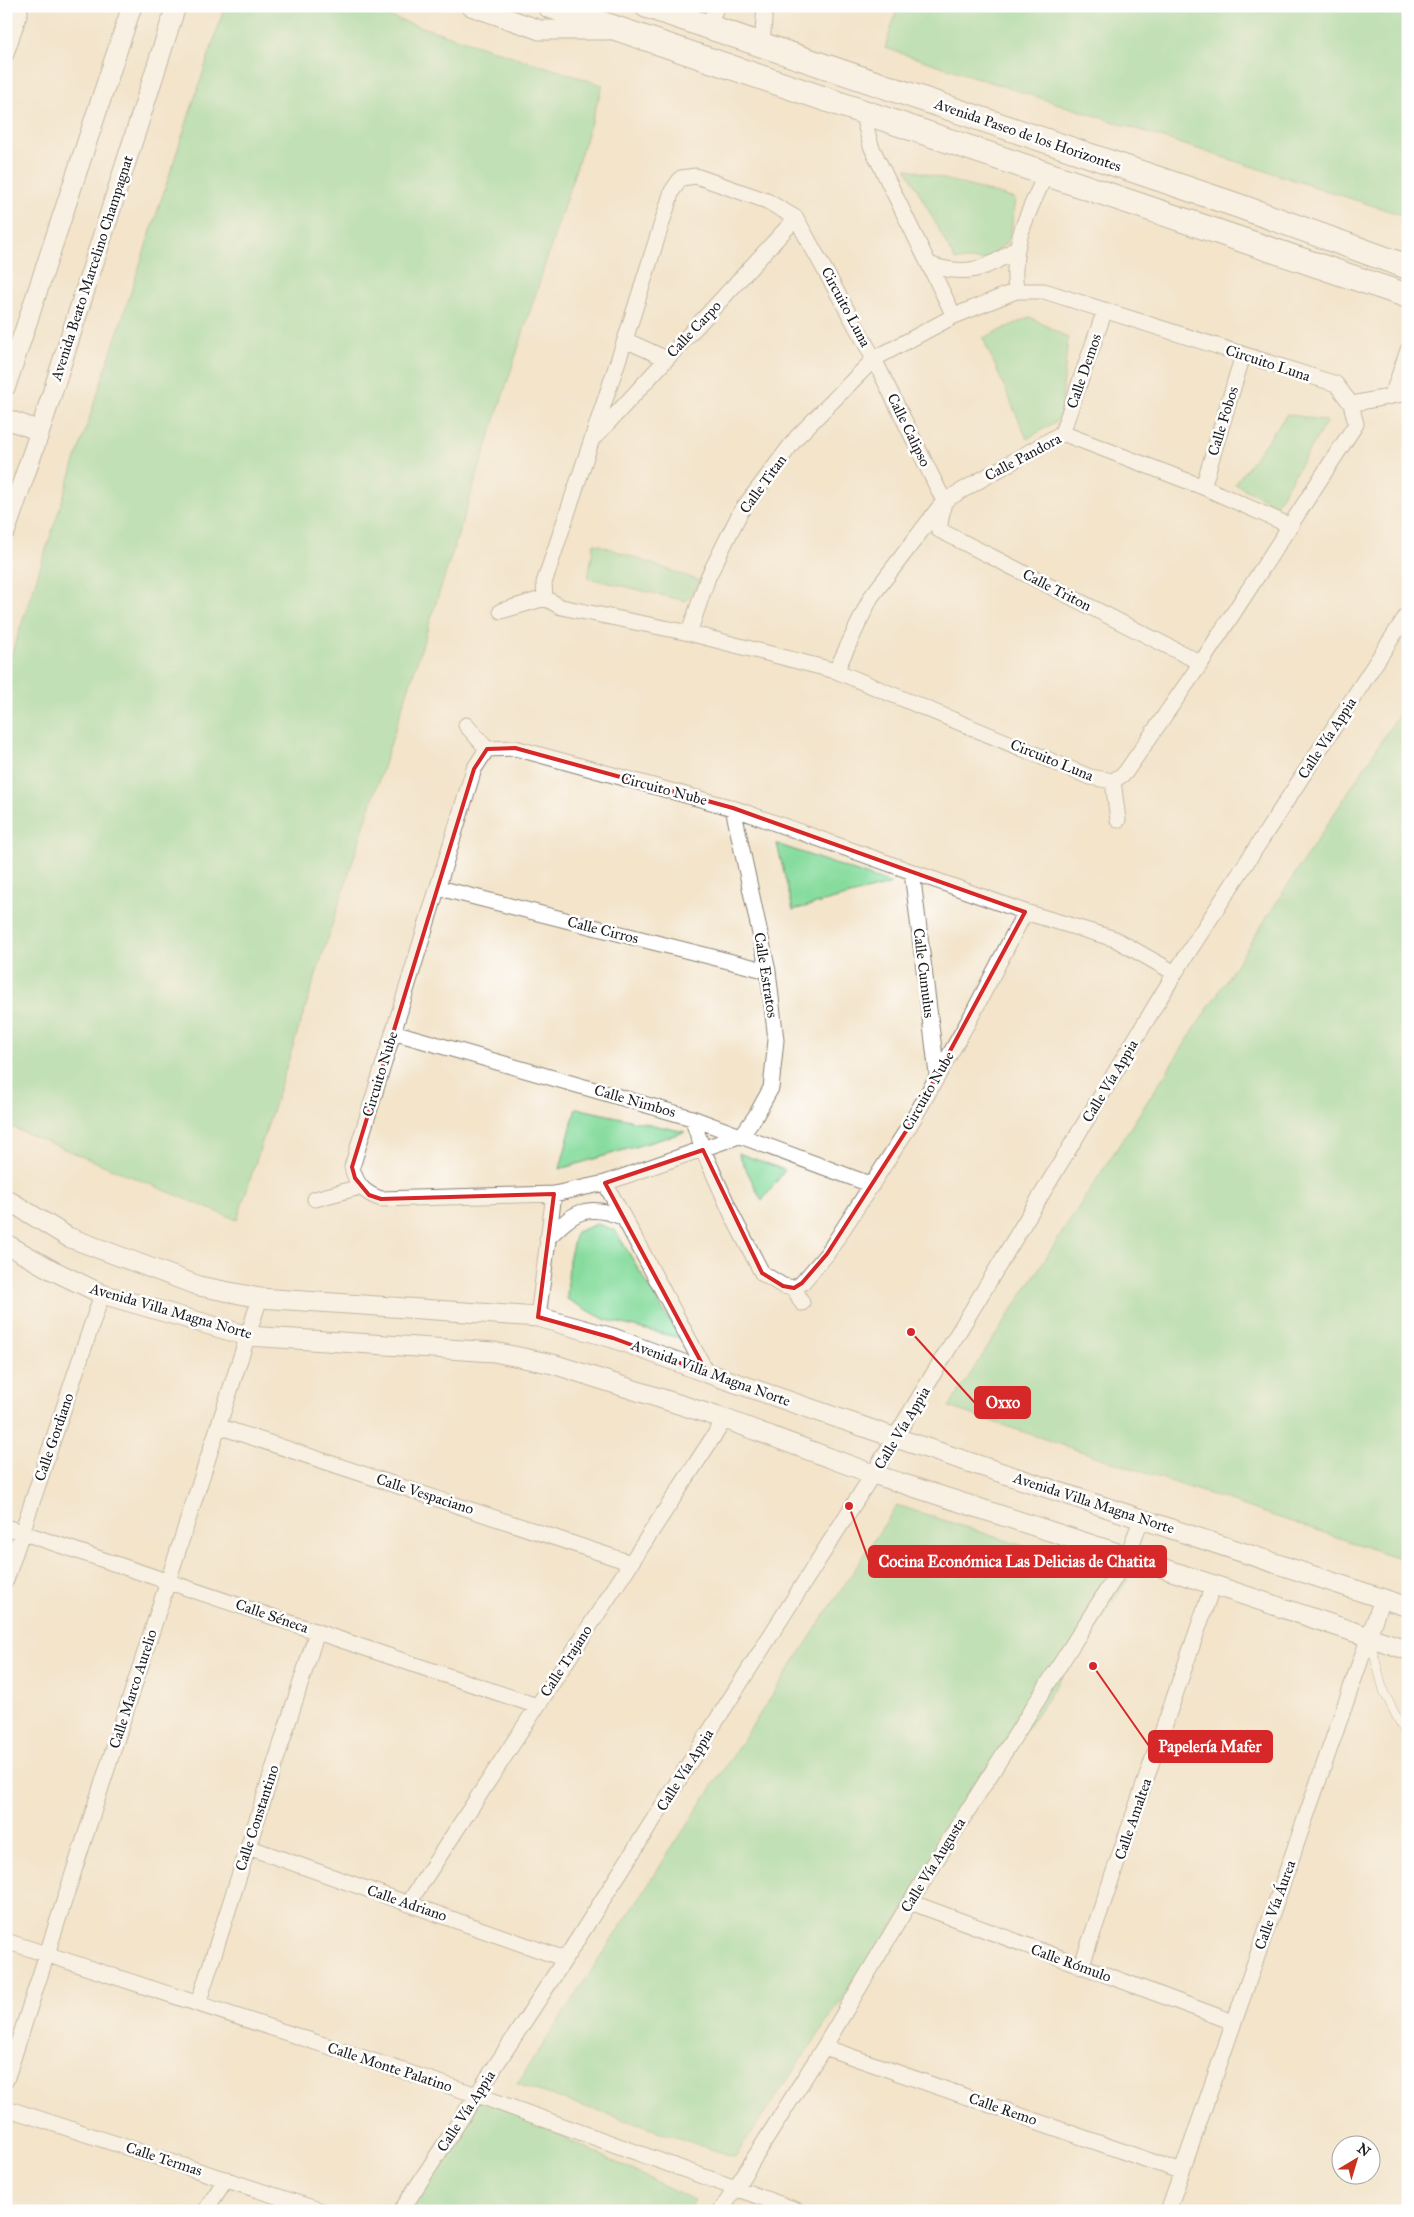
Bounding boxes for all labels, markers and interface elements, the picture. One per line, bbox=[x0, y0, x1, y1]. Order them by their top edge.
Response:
street label: Avenida Paseo de los Horizontes bbox=[931, 94, 1124, 176]
street label: Avenida Beato Marcelino Champagnat bbox=[47, 152, 137, 384]
street label: Circuito Luna bbox=[817, 264, 875, 351]
street label: Calle Carpo bbox=[663, 296, 725, 361]
street label: Calle Demos bbox=[1063, 331, 1105, 411]
street label: Circuito Luna bbox=[1223, 341, 1313, 385]
street label: Calle Fobos bbox=[1204, 384, 1242, 458]
street label: Calle Calipso bbox=[883, 390, 935, 470]
street label: Calle Pandora bbox=[982, 429, 1065, 485]
street label: Calle Titan bbox=[736, 451, 790, 517]
street label: Calle Triton bbox=[1020, 565, 1094, 615]
street label: Calle Vía Appia bbox=[1294, 693, 1360, 782]
street label: Circuito Luna bbox=[1008, 735, 1097, 785]
street label: Circuito Nube bbox=[619, 769, 709, 809]
street label: Calle Cirros bbox=[566, 912, 640, 948]
street label: Calle Cumulus bbox=[910, 927, 938, 1019]
street label: Calle Estratos bbox=[750, 931, 782, 1019]
street label: Circuito Nube bbox=[358, 1029, 402, 1119]
street label: Calle Vía Appia bbox=[1078, 1036, 1142, 1126]
street label: Circuito Nube bbox=[898, 1048, 958, 1134]
street label: Calle Nimbos bbox=[592, 1081, 678, 1121]
street label: Avenida Villa Magna Norte bbox=[87, 1279, 254, 1343]
street label: Avenida Villa Magna Norte bbox=[628, 1335, 793, 1410]
street label: Calle Vía Appia bbox=[870, 1383, 934, 1473]
callout: Oxxo bbox=[975, 1387, 1030, 1418]
street label: Calle Gordiano bbox=[31, 1390, 78, 1483]
text: Oxxo bbox=[986, 1393, 1020, 1412]
street label: Avenida Villa Magna Norte bbox=[1010, 1468, 1177, 1538]
street label: Calle Vespaciano bbox=[374, 1470, 476, 1518]
callout: Cocina Económica Las Delicias de Chatita bbox=[869, 1546, 1166, 1577]
text: Cocina Económica Las Delicias de Chatita bbox=[878, 1552, 1157, 1571]
street label: Calle Séneca bbox=[233, 1595, 311, 1637]
street label: Calle Trajano bbox=[536, 1622, 596, 1700]
street label: Calle Marco Aurelio bbox=[105, 1627, 161, 1751]
street label: Calle Vía Appia bbox=[653, 1725, 718, 1814]
callout: Papelería Mafer bbox=[1149, 1731, 1272, 1762]
text: Papelería Mafer bbox=[1159, 1737, 1263, 1757]
street label: Calle Constantino bbox=[231, 1762, 283, 1873]
street label: Calle Amaltea bbox=[1111, 1775, 1156, 1862]
street label: Calle Vía Augusta bbox=[897, 1814, 970, 1916]
street label: Calle Vía Áurea bbox=[1250, 1857, 1300, 1952]
street label: Calle Adriano bbox=[365, 1881, 450, 1925]
street label: Calle Rómulo bbox=[1028, 1940, 1114, 1986]
street label: Calle Monte Palatino bbox=[325, 2038, 455, 2096]
street label: Calle Vía Appia bbox=[433, 2066, 499, 2155]
street label: Calle Remo bbox=[966, 2089, 1040, 2129]
north arrow bbox=[1332, 2134, 1382, 2184]
street label: Calle Termas bbox=[123, 2138, 205, 2180]
text: N bbox=[1354, 2140, 1374, 2161]

